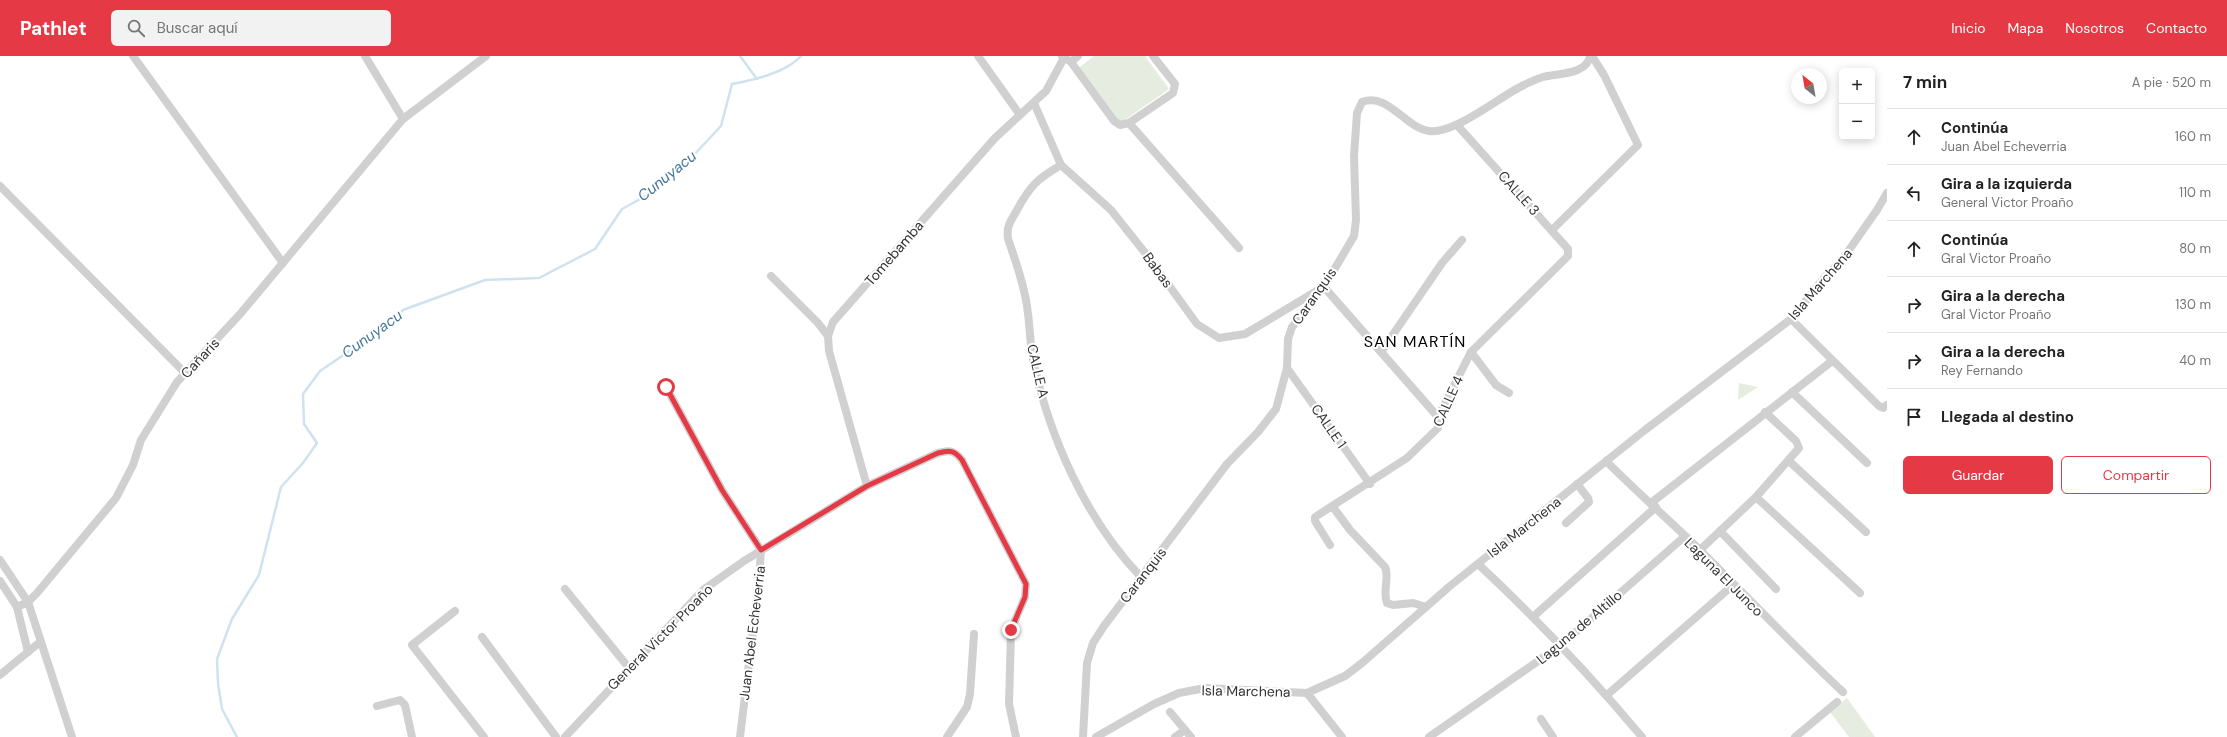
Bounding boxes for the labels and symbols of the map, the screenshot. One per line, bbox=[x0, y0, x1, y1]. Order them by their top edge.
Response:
north arrow bbox=[1791, 68, 1827, 104]
water label: Cunuyacu bbox=[633, 146, 701, 206]
street label: CALLE 3 bbox=[1494, 167, 1544, 219]
street label: Tomebamba bbox=[861, 217, 927, 289]
street label: Isla Marchena bbox=[1784, 245, 1856, 323]
street label: Babas bbox=[1139, 249, 1177, 291]
street label: Caranquis bbox=[1288, 264, 1340, 328]
water label: Cunuyacu bbox=[338, 305, 407, 363]
district label: SAN MARTÍN bbox=[1364, 331, 1466, 352]
street label: Cañaris bbox=[177, 334, 223, 382]
street label: CALLE A bbox=[1023, 342, 1053, 400]
street label: CALLE 4 bbox=[1429, 372, 1467, 429]
route start bbox=[657, 378, 675, 396]
street label: CALLE 1 bbox=[1307, 400, 1351, 452]
street label: Isla Marchena bbox=[1483, 493, 1565, 561]
street label: Laguna El Junco bbox=[1681, 534, 1767, 620]
street label: Caranquis bbox=[1116, 544, 1170, 606]
street label: Juan Abel Echeverria bbox=[735, 565, 769, 701]
street label: General Victor Proaño bbox=[603, 580, 717, 694]
street label: Laguna de Altillo bbox=[1532, 586, 1626, 668]
route end bbox=[1002, 621, 1020, 639]
street label: Isla Marchena bbox=[1201, 681, 1291, 701]

